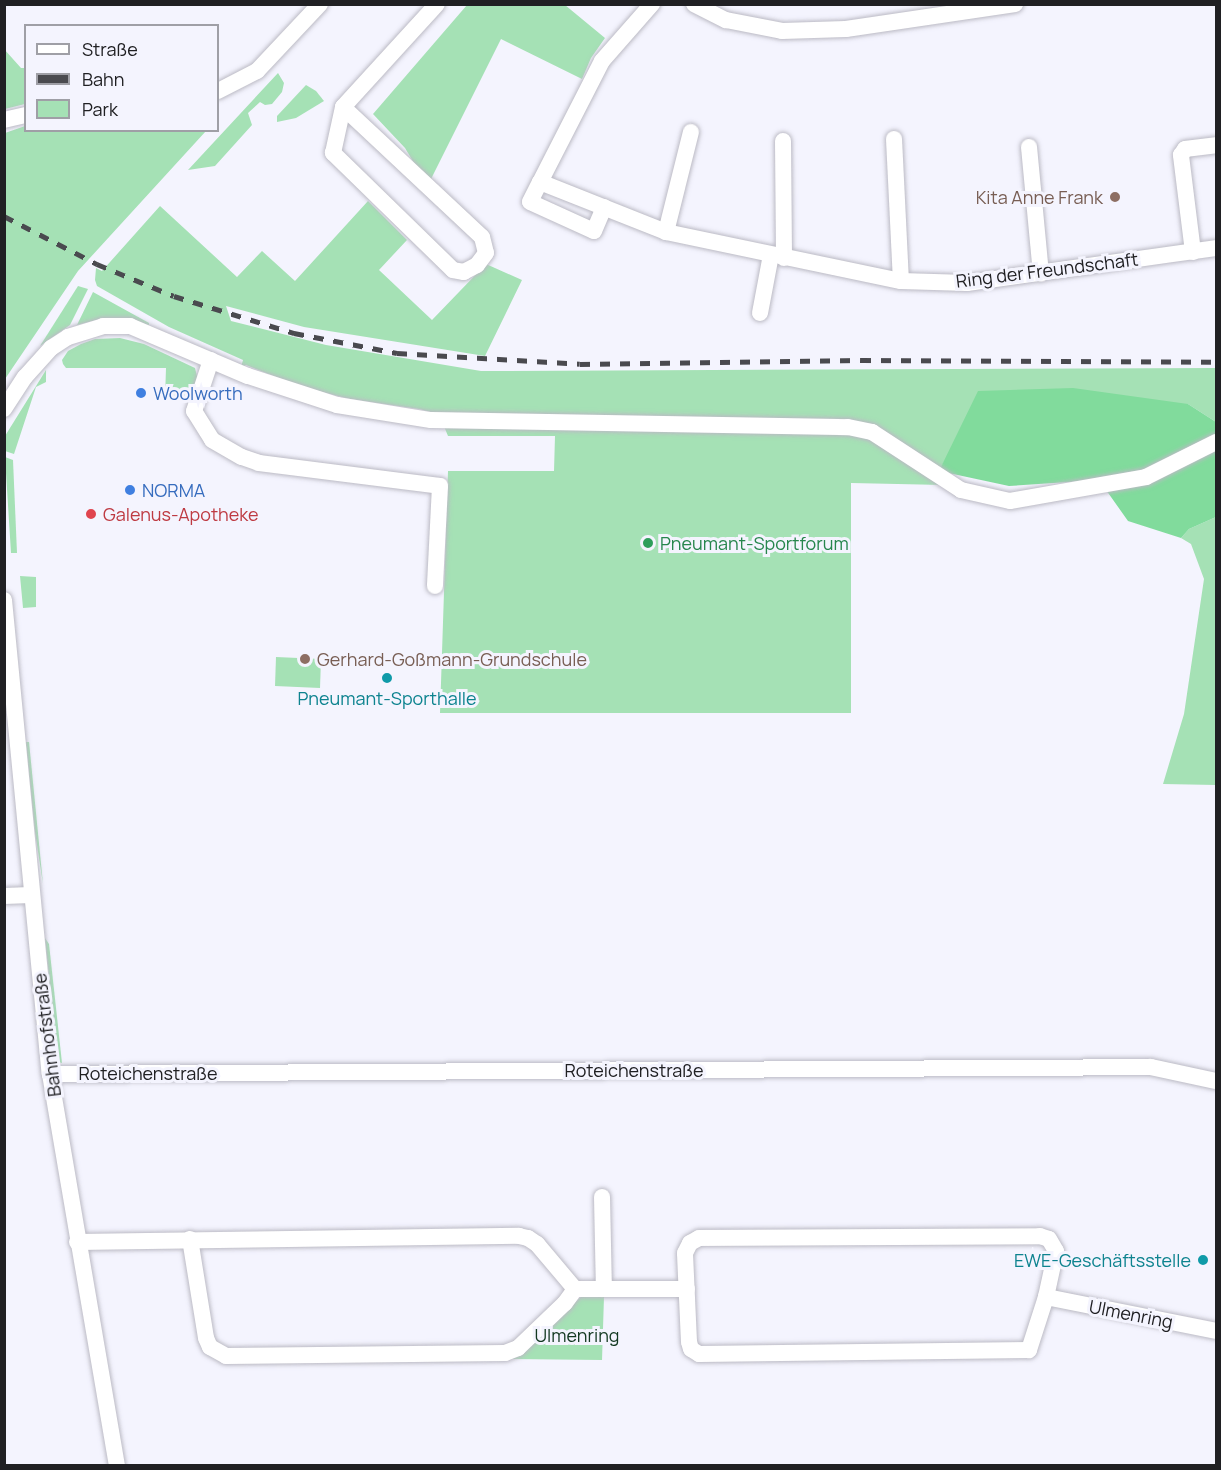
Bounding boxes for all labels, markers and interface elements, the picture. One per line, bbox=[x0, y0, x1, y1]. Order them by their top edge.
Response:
legend bbox=[24, 24, 219, 132]
text: Straße bbox=[82, 37, 138, 61]
text: Bahn bbox=[82, 67, 124, 91]
text: Park bbox=[82, 97, 118, 121]
place label: Kita Anne Frank bbox=[976, 186, 1103, 208]
marker: Kita Anne Frank bbox=[1108, 190, 1122, 204]
street label: Ring der Freundschaft bbox=[955, 248, 1139, 292]
place label: Woolworth bbox=[153, 382, 243, 404]
marker: Woolworth bbox=[134, 386, 148, 400]
place label: NORMA bbox=[142, 479, 205, 501]
marker: NORMA bbox=[123, 483, 137, 497]
place label: Galenus-Apotheke bbox=[103, 503, 259, 525]
marker: Galenus-Apotheke bbox=[84, 507, 98, 521]
place label: Pneumant-Sportforum bbox=[660, 532, 849, 554]
marker: Pneumant-Sportforum bbox=[641, 536, 655, 550]
place label: Gerhard-Goßmann-Grundschule bbox=[317, 648, 587, 670]
marker: Gerhard-Goßmann-Grundschule bbox=[298, 652, 312, 666]
marker: Pneumant-Sporthalle bbox=[380, 671, 394, 685]
place label: Pneumant-Sporthalle bbox=[297, 687, 477, 709]
street label: Bahnhofstraße bbox=[29, 972, 65, 1098]
street label: Roteichenstraße bbox=[564, 1059, 704, 1081]
street label: Roteichenstraße bbox=[78, 1062, 218, 1084]
place label: EWE-Geschäftsstelle bbox=[1014, 1249, 1191, 1271]
marker: EWE-Geschäftsstelle bbox=[1196, 1253, 1210, 1267]
street label: Ulmenring bbox=[1087, 1295, 1175, 1333]
park label: Ulmenring bbox=[534, 1324, 620, 1346]

